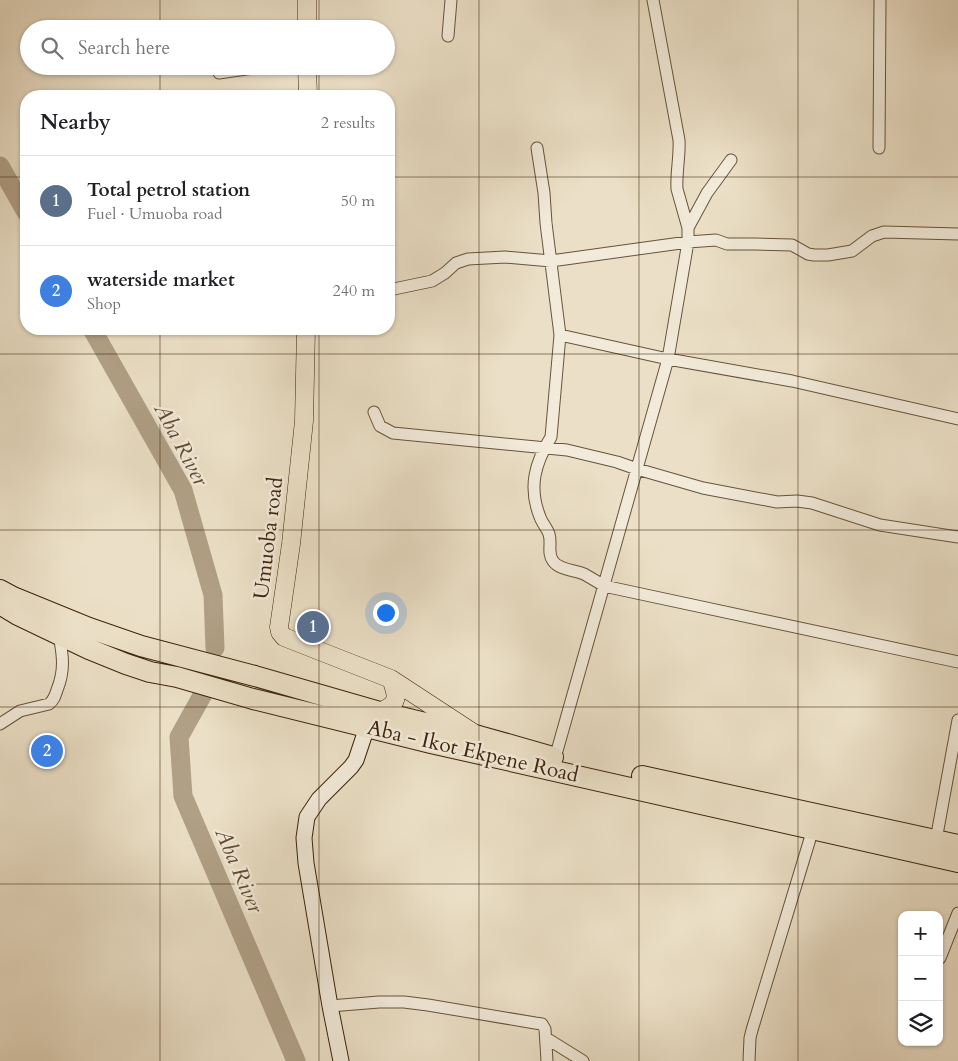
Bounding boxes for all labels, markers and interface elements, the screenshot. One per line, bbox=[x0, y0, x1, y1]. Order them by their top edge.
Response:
search box bbox=[20, 20, 395, 75]
icon: search bbox=[38, 34, 66, 62]
text: Search here bbox=[78, 35, 170, 61]
text: Nearby bbox=[40, 108, 111, 137]
text: 2 results bbox=[321, 112, 375, 134]
text: Total petrol station bbox=[87, 177, 250, 203]
text: 1 bbox=[52, 190, 60, 212]
text: 50 m bbox=[341, 190, 375, 212]
text: Fuel · Umuoba road bbox=[87, 203, 223, 225]
text: waterside market bbox=[87, 267, 235, 293]
text: 2 bbox=[52, 280, 60, 302]
text: 240 m bbox=[333, 280, 375, 302]
text: Shop bbox=[87, 293, 121, 315]
water label: Aba River bbox=[146, 397, 216, 492]
street label: Umuoba road bbox=[247, 475, 290, 601]
your location bbox=[373, 600, 399, 626]
pin: 1 bbox=[297, 608, 329, 646]
street label: Aba - Ikot Ekpene Road bbox=[364, 713, 581, 790]
pin: 2 bbox=[31, 732, 63, 770]
water label: Aba River bbox=[207, 822, 271, 918]
map controls bbox=[898, 911, 943, 1046]
button: + bbox=[898, 911, 943, 956]
button: − bbox=[898, 956, 943, 1001]
button: layers bbox=[898, 1001, 943, 1046]

